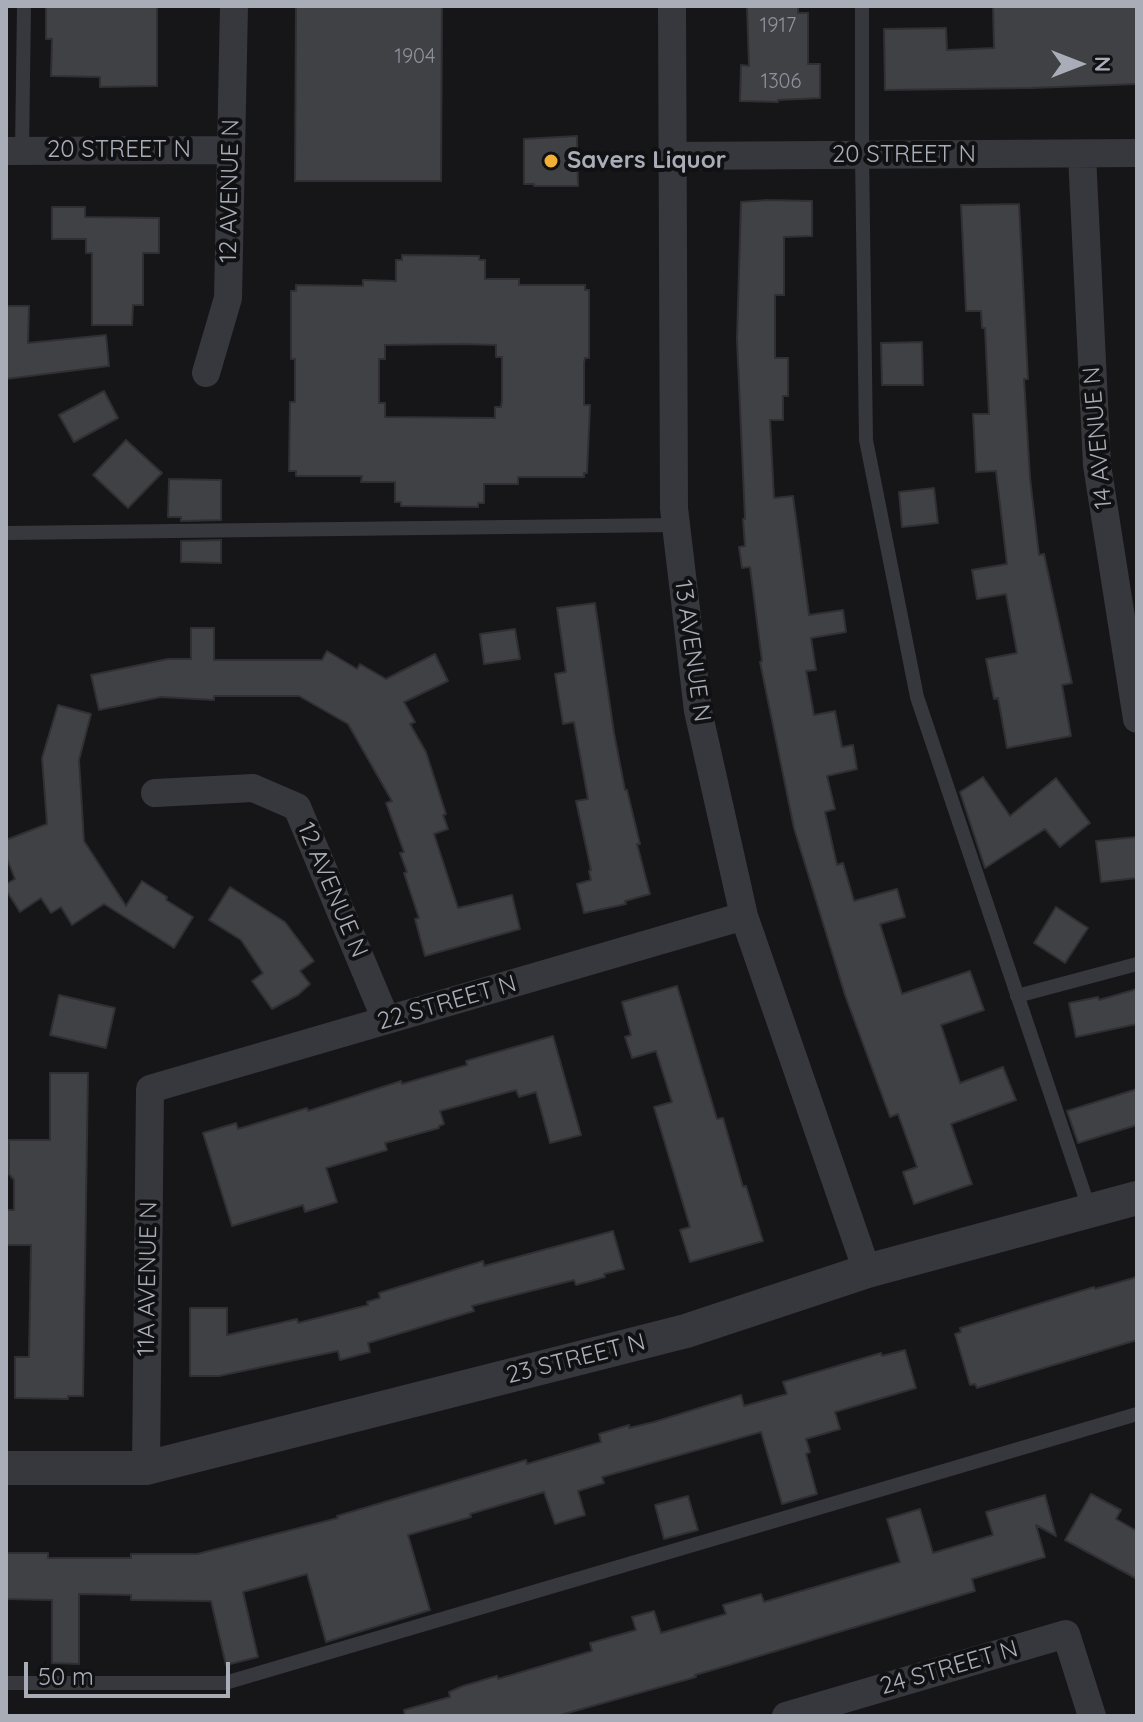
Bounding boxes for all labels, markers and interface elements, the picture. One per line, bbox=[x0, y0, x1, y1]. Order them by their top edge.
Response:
house number: 1917 bbox=[760, 14, 796, 38]
north arrow bbox=[1039, 24, 1119, 104]
house number: 1904 bbox=[395, 45, 435, 69]
text: N bbox=[1089, 56, 1117, 72]
house number: 1306 bbox=[761, 70, 801, 94]
street label: 12 AVENUE N bbox=[214, 119, 246, 263]
street label: 20 STREET N bbox=[47, 136, 191, 164]
street label: 20 STREET N bbox=[832, 141, 976, 169]
place label: Savers Liquor bbox=[567, 147, 726, 175]
marker: Savers Liquor bbox=[542, 152, 560, 170]
street label: 14 AVENUE N bbox=[1077, 366, 1119, 510]
street label: 13 AVENUE N bbox=[668, 578, 716, 724]
street label: 12 AVENUE N bbox=[291, 818, 373, 962]
street label: 22 STREET N bbox=[374, 969, 520, 1037]
street label: 11A AVENUE N bbox=[132, 1201, 164, 1357]
street label: 23 STREET N bbox=[503, 1328, 649, 1390]
street label: 24 STREET N bbox=[877, 1635, 1021, 1701]
scale bar bbox=[28, 1646, 234, 1696]
text: 50 m bbox=[38, 1661, 94, 1691]

